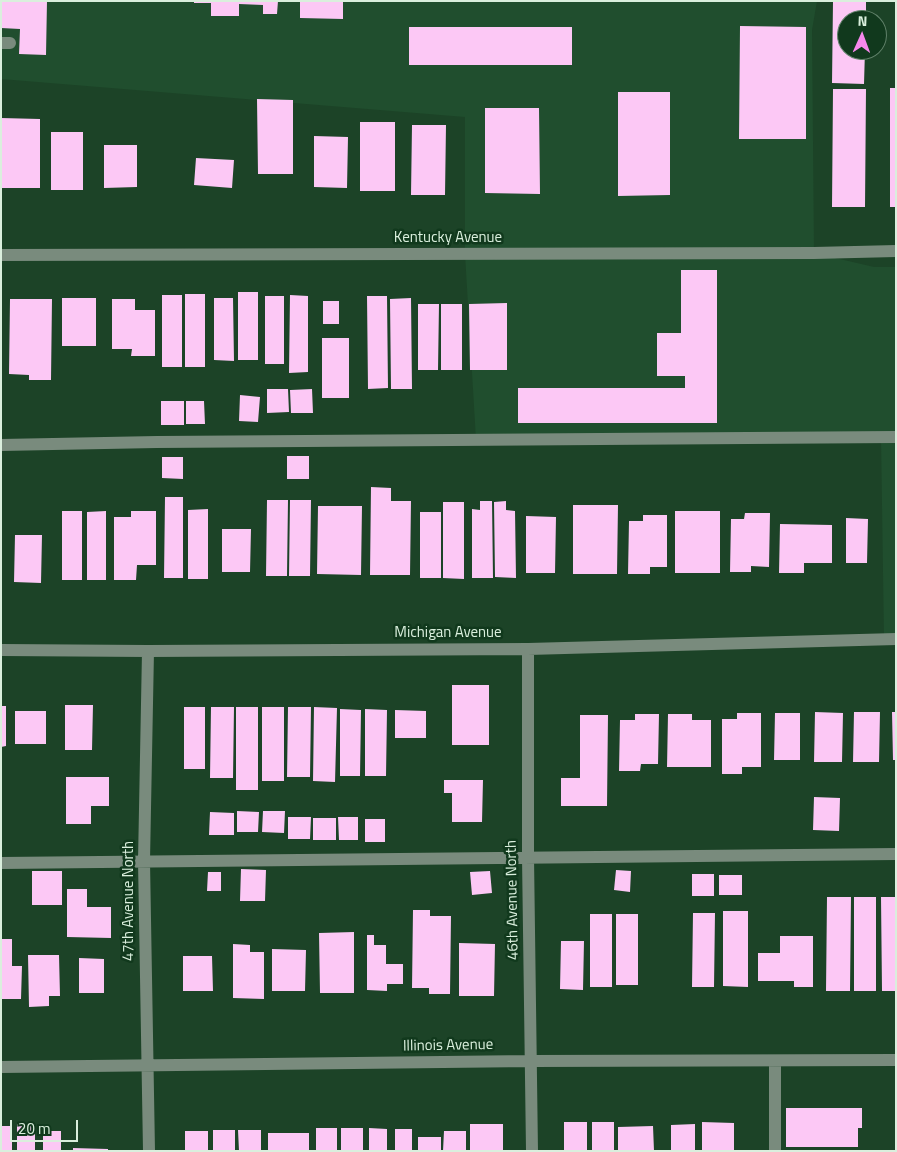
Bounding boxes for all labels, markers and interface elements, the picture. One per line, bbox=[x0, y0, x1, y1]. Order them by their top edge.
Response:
north arrow bbox=[837, 10, 887, 60]
text: N bbox=[857, 10, 868, 31]
street label: Kentucky Avenue bbox=[394, 229, 502, 247]
street label: Michigan Avenue bbox=[394, 624, 502, 642]
street label: 46th Avenue North bbox=[503, 840, 523, 960]
street label: 47th Avenue North bbox=[120, 841, 138, 961]
street label: Illinois Avenue bbox=[403, 1036, 493, 1056]
scale bar bbox=[12, 1110, 80, 1142]
text: 20 m bbox=[18, 1117, 51, 1140]

